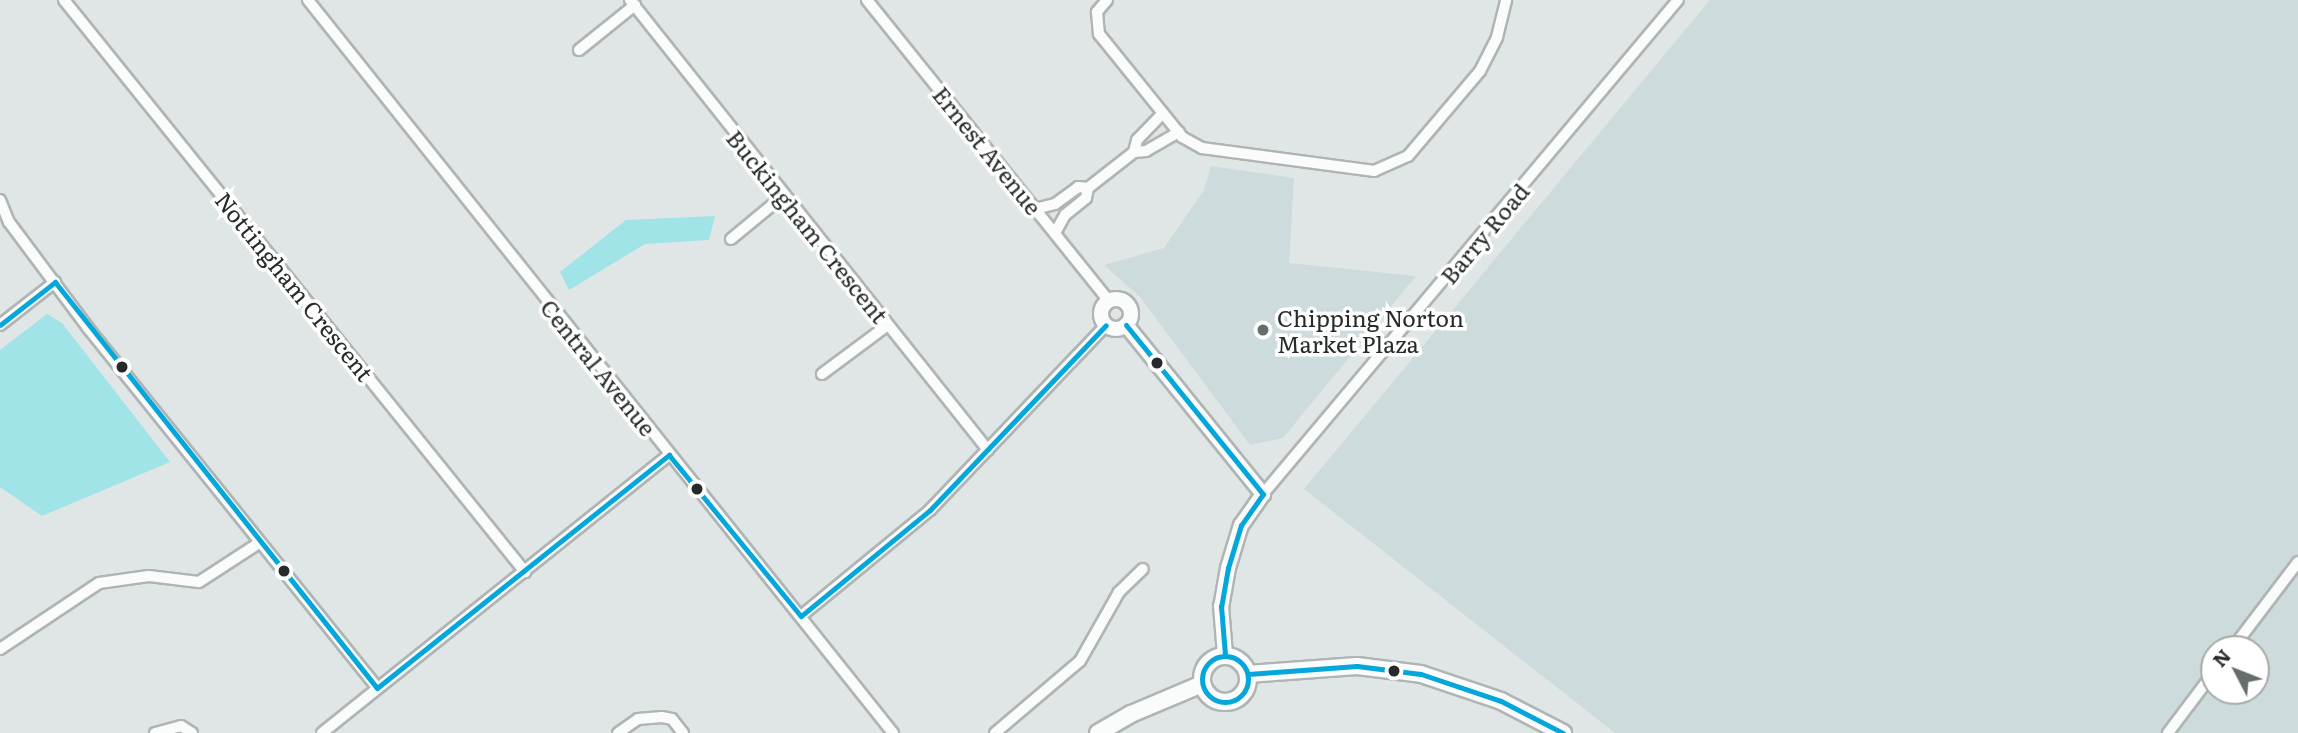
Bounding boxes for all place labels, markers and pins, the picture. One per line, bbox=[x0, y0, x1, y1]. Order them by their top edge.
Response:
place label: Chipping Norton Market Plaza bbox=[1277, 303, 1464, 357]
marker: Chipping Norton Market Plaza bbox=[1255, 322, 1271, 338]
unlabelled marker bbox=[1150, 356, 1164, 370]
unlabelled marker bbox=[115, 360, 129, 374]
unlabelled marker bbox=[690, 482, 704, 496]
unlabelled marker bbox=[277, 564, 291, 578]
unlabelled marker bbox=[1387, 664, 1401, 678]

